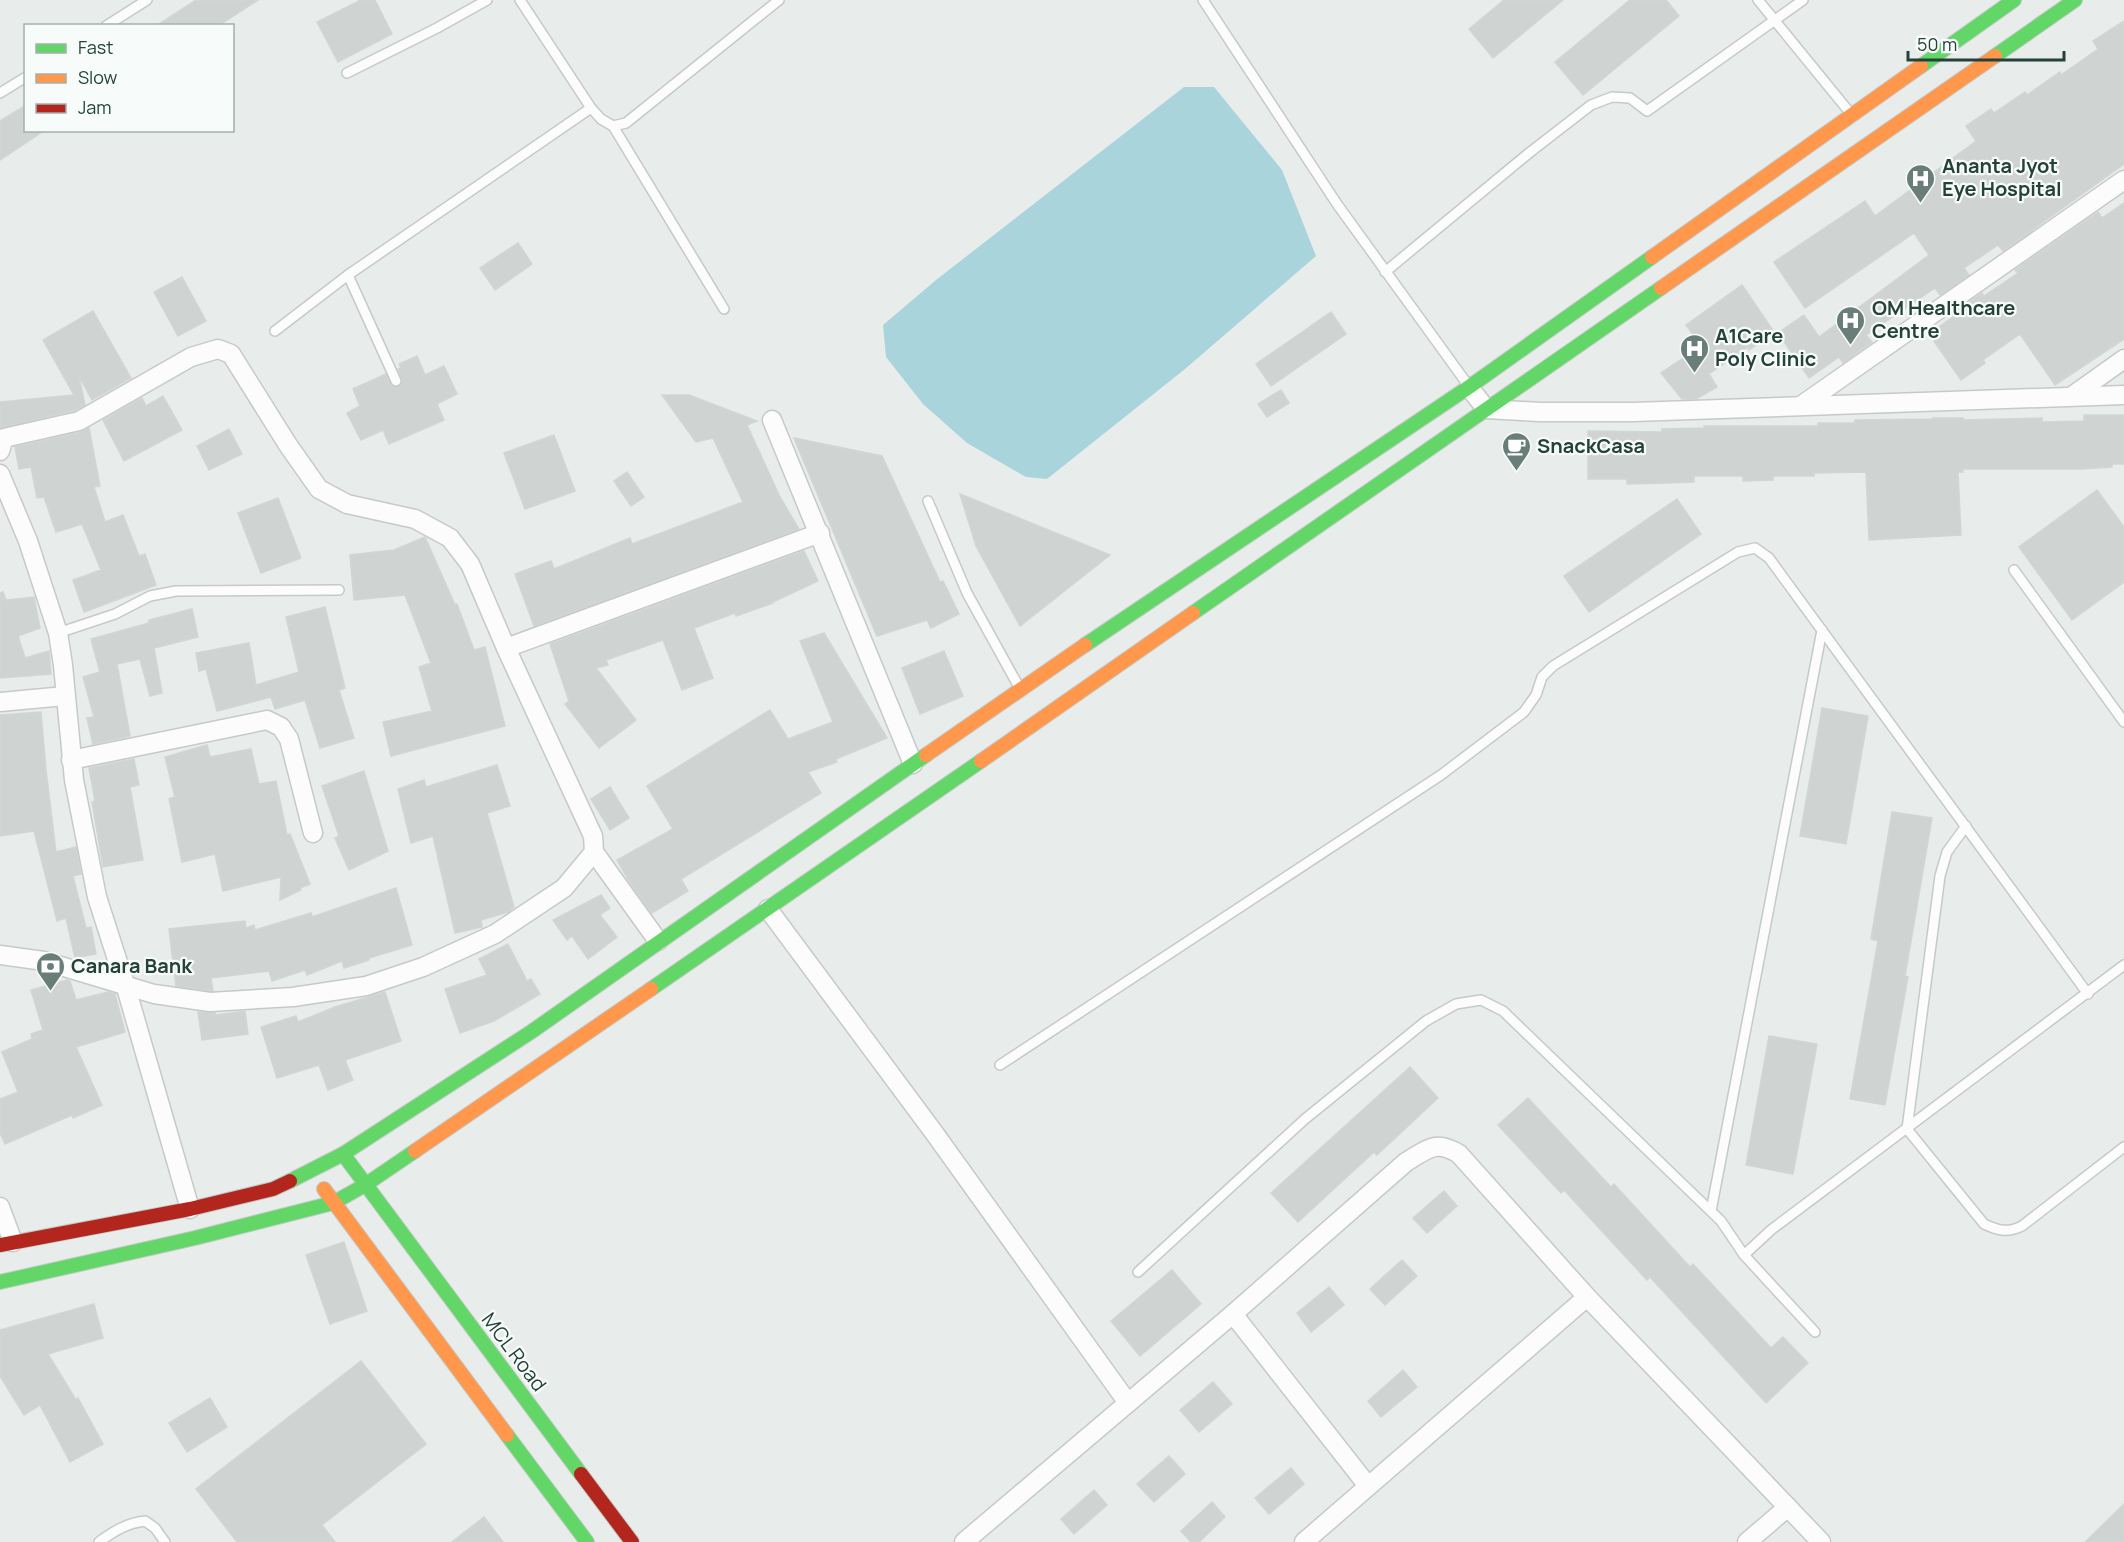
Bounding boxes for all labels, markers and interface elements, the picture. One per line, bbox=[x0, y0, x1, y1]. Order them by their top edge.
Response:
legend bbox=[24, 24, 234, 132]
scale bar bbox=[1908, 24, 2064, 62]
text: 50 m bbox=[1917, 32, 1957, 56]
text: Fast bbox=[78, 35, 113, 59]
text: Slow bbox=[78, 65, 118, 89]
text: Jam bbox=[78, 95, 112, 119]
place label: Ananta Jyot Eye Hospital bbox=[1942, 152, 2062, 202]
hospital icon: Ananta Jyot Eye Hospital bbox=[1905, 162, 1937, 204]
place label: OM Healthcare Centre bbox=[1872, 294, 2015, 344]
hospital icon: OM Healthcare Centre bbox=[1835, 304, 1867, 346]
place label: A1Care Poly Clinic bbox=[1715, 322, 1816, 372]
hospital icon: A1Care Poly Clinic bbox=[1678, 332, 1710, 374]
cafe icon: SnackCasa bbox=[1500, 430, 1532, 472]
place label: SnackCasa bbox=[1537, 432, 1645, 459]
bank icon: Canara Bank bbox=[34, 950, 66, 992]
place label: Canara Bank bbox=[71, 952, 193, 979]
street label: MCL Road bbox=[476, 1307, 553, 1396]

